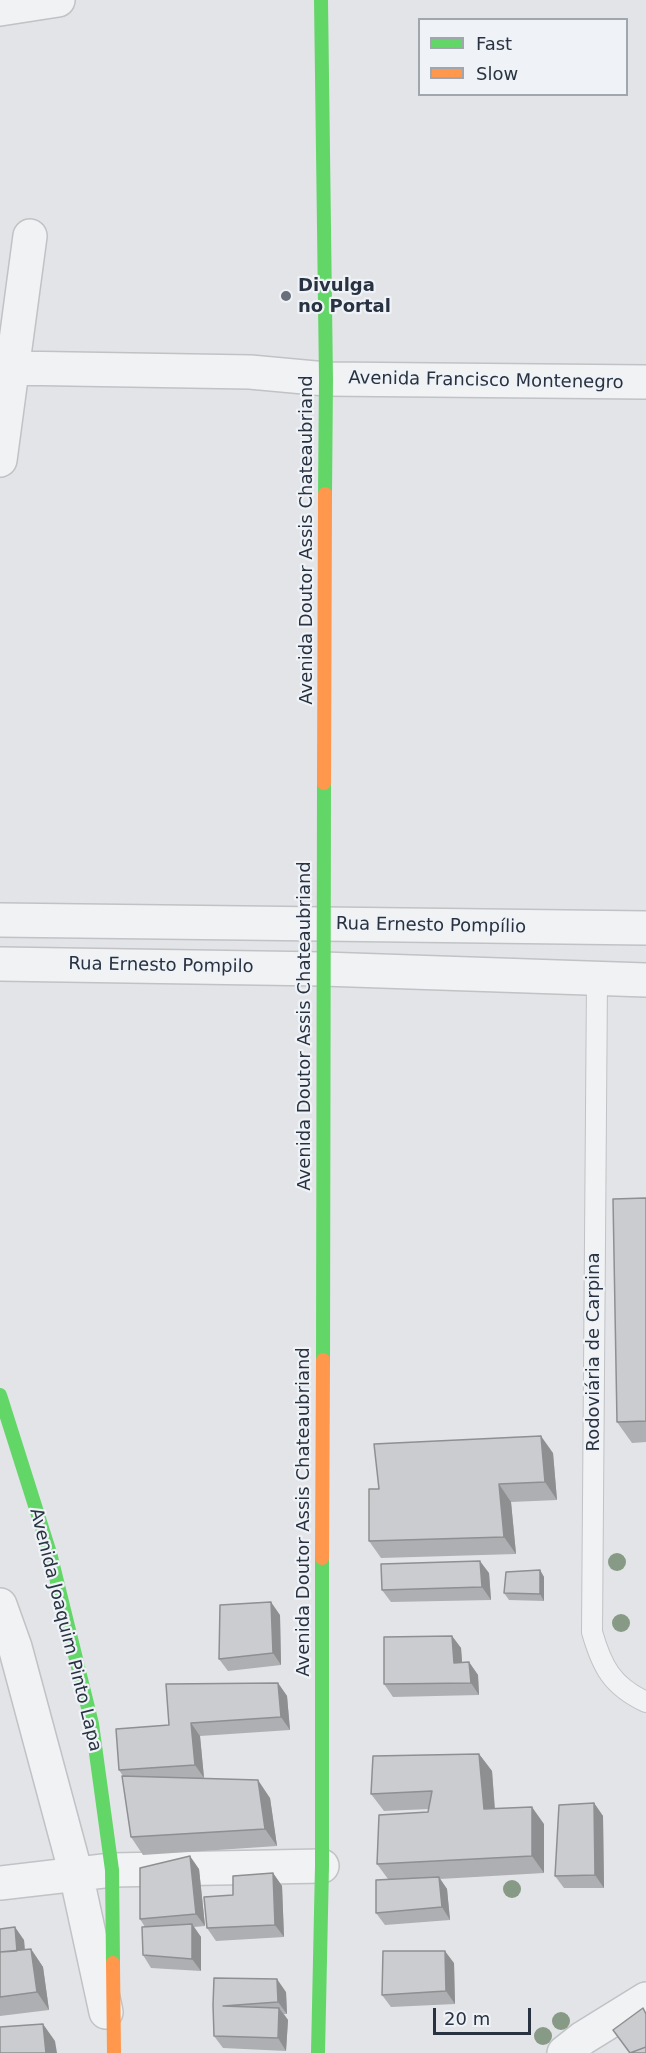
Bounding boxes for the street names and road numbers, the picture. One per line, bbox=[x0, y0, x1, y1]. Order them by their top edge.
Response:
street label: Avenida Francisco Montenegro bbox=[348, 368, 624, 394]
street label: Avenida Doutor Assis Chateaubriand bbox=[296, 375, 318, 705]
street label: Avenida Doutor Assis Chateaubriand bbox=[294, 861, 316, 1191]
street label: Rua Ernesto Pompílio bbox=[336, 914, 526, 938]
street label: Rua Ernesto Pompilo bbox=[68, 954, 254, 978]
street label: Rodoviária de Carpina bbox=[583, 1252, 605, 1452]
street label: Avenida Doutor Assis Chateaubriand bbox=[293, 1347, 315, 1677]
street label: Avenida Joaquim Pinto Lapa bbox=[24, 1506, 106, 1754]

